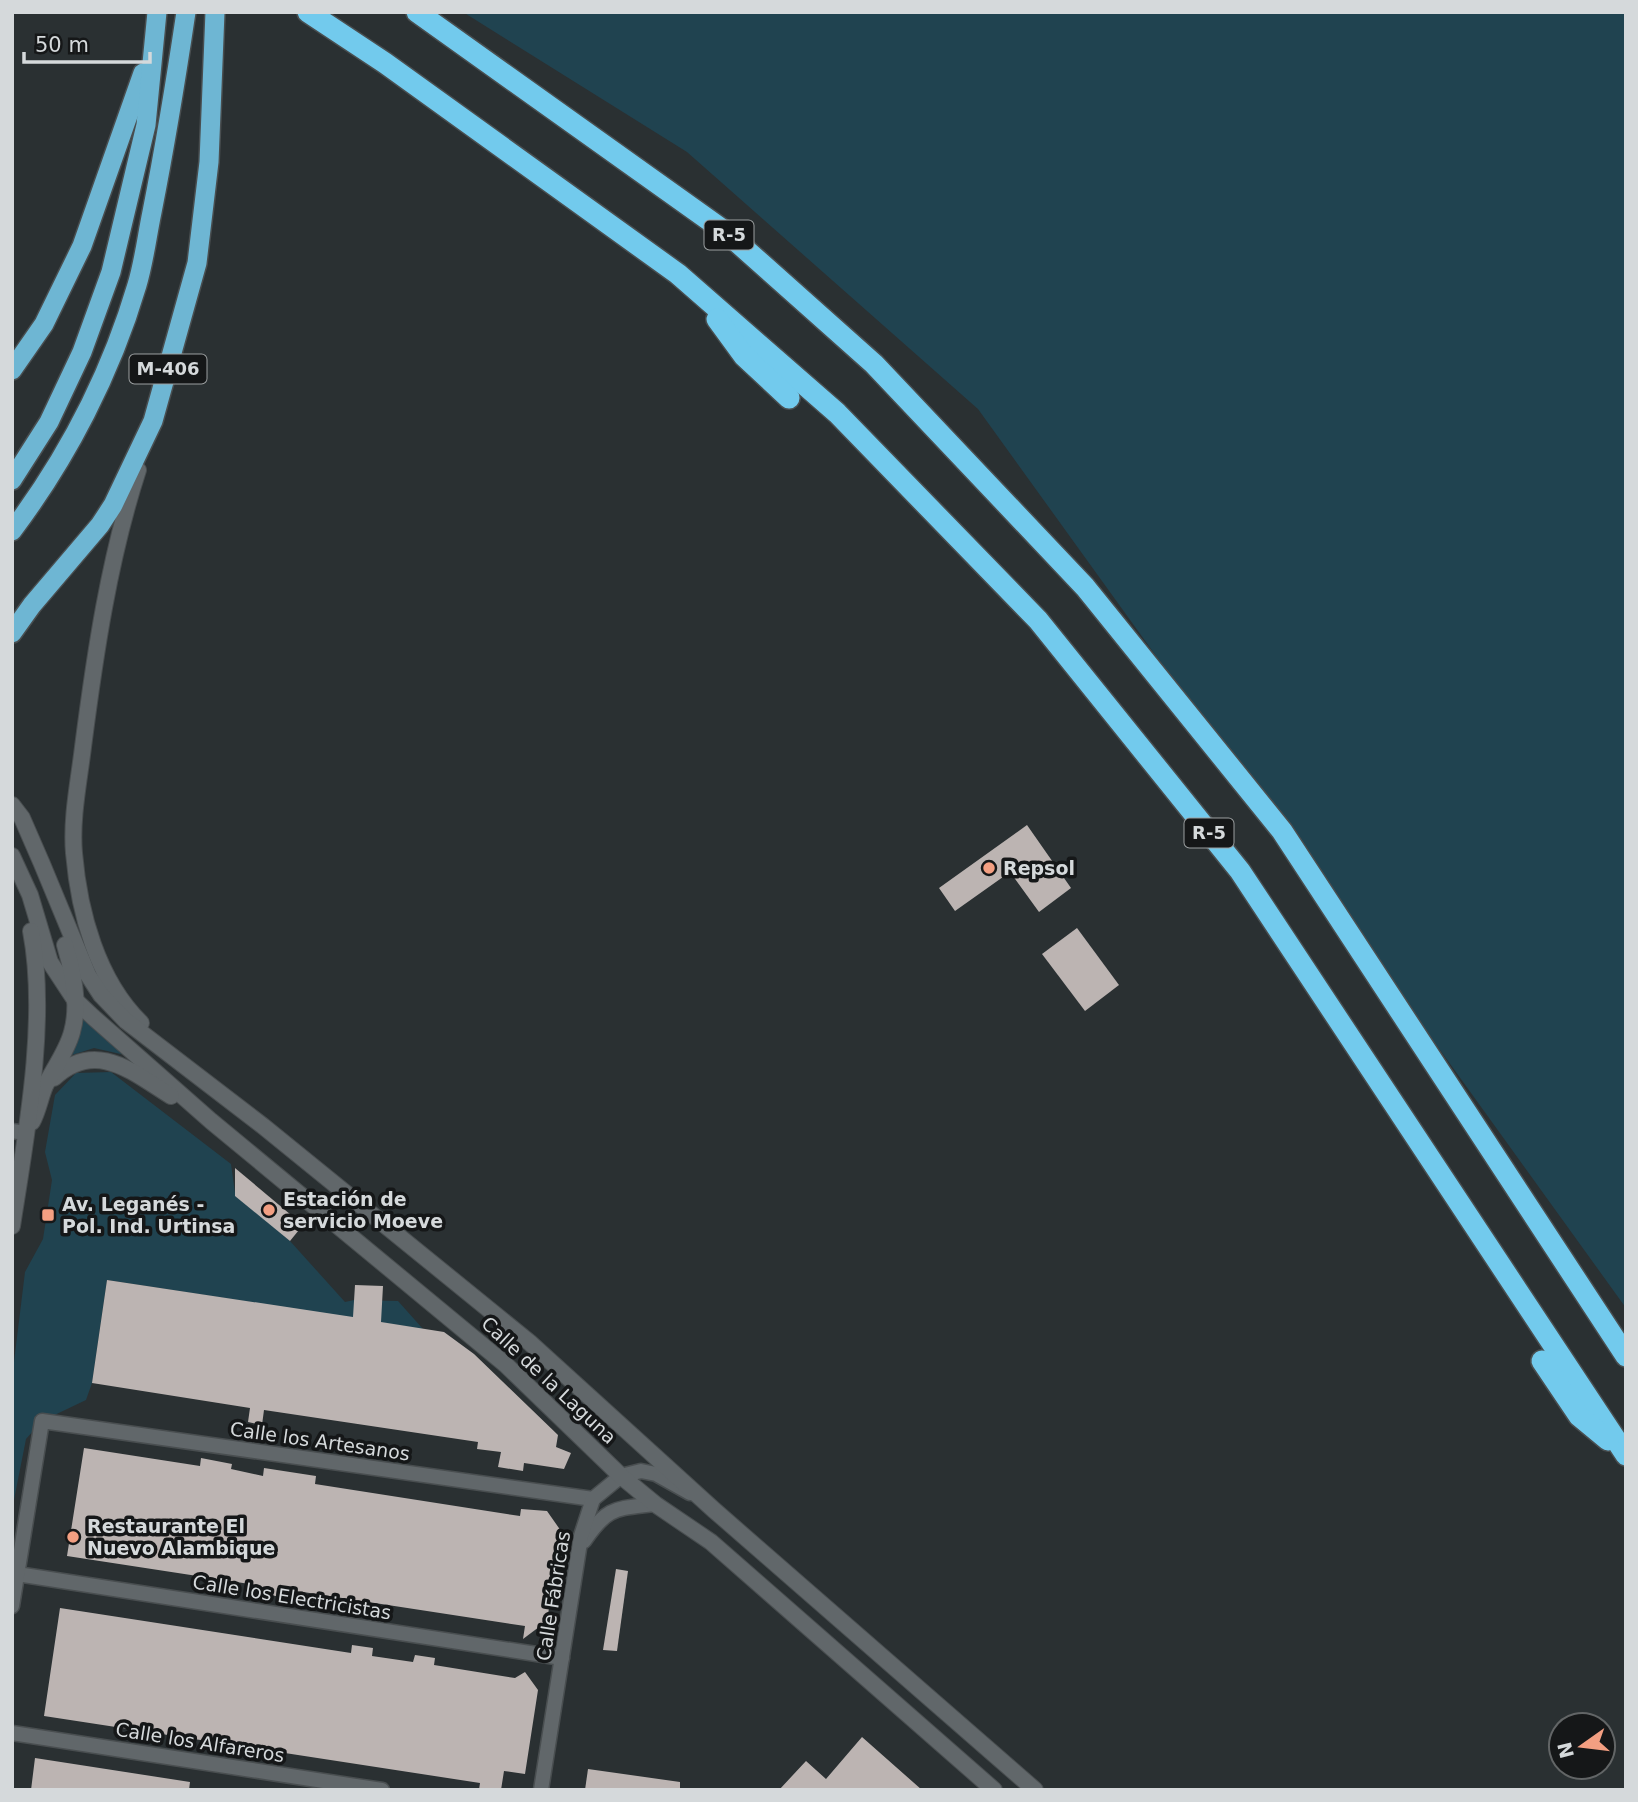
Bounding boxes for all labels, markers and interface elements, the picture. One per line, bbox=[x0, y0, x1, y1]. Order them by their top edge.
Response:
scale bar bbox=[24, 21, 150, 65]
text: 50 m bbox=[35, 33, 89, 57]
road number: R-5 bbox=[704, 220, 754, 249]
road number: M-406 bbox=[130, 354, 206, 384]
road number: R-5 bbox=[1184, 818, 1234, 848]
place label: Repsol bbox=[1003, 857, 1075, 879]
marker: Repsol bbox=[981, 860, 997, 876]
place label: Estación de servicio Moeve bbox=[283, 1188, 443, 1232]
place label: Av. Leganés - Pol. Ind. Urtinsa bbox=[62, 1193, 235, 1237]
marker: Estación de servicio Moeve bbox=[261, 1202, 277, 1218]
marker: Av. Leganés - Pol. Ind. Urtinsa bbox=[40, 1207, 56, 1223]
street label: Calle de la Laguna bbox=[477, 1312, 621, 1448]
street label: Calle los Artesanos bbox=[229, 1418, 411, 1464]
place label: Restaurante El Nuevo Alambique bbox=[87, 1515, 275, 1559]
marker: Restaurante El Nuevo Alambique bbox=[65, 1529, 81, 1545]
street label: Calle Fábricas bbox=[532, 1530, 574, 1662]
street label: Calle los Electricistas bbox=[191, 1570, 393, 1624]
north arrow bbox=[1547, 1711, 1617, 1781]
street label: Calle los Alfareros bbox=[114, 1718, 286, 1766]
text: N bbox=[1553, 1740, 1578, 1760]

